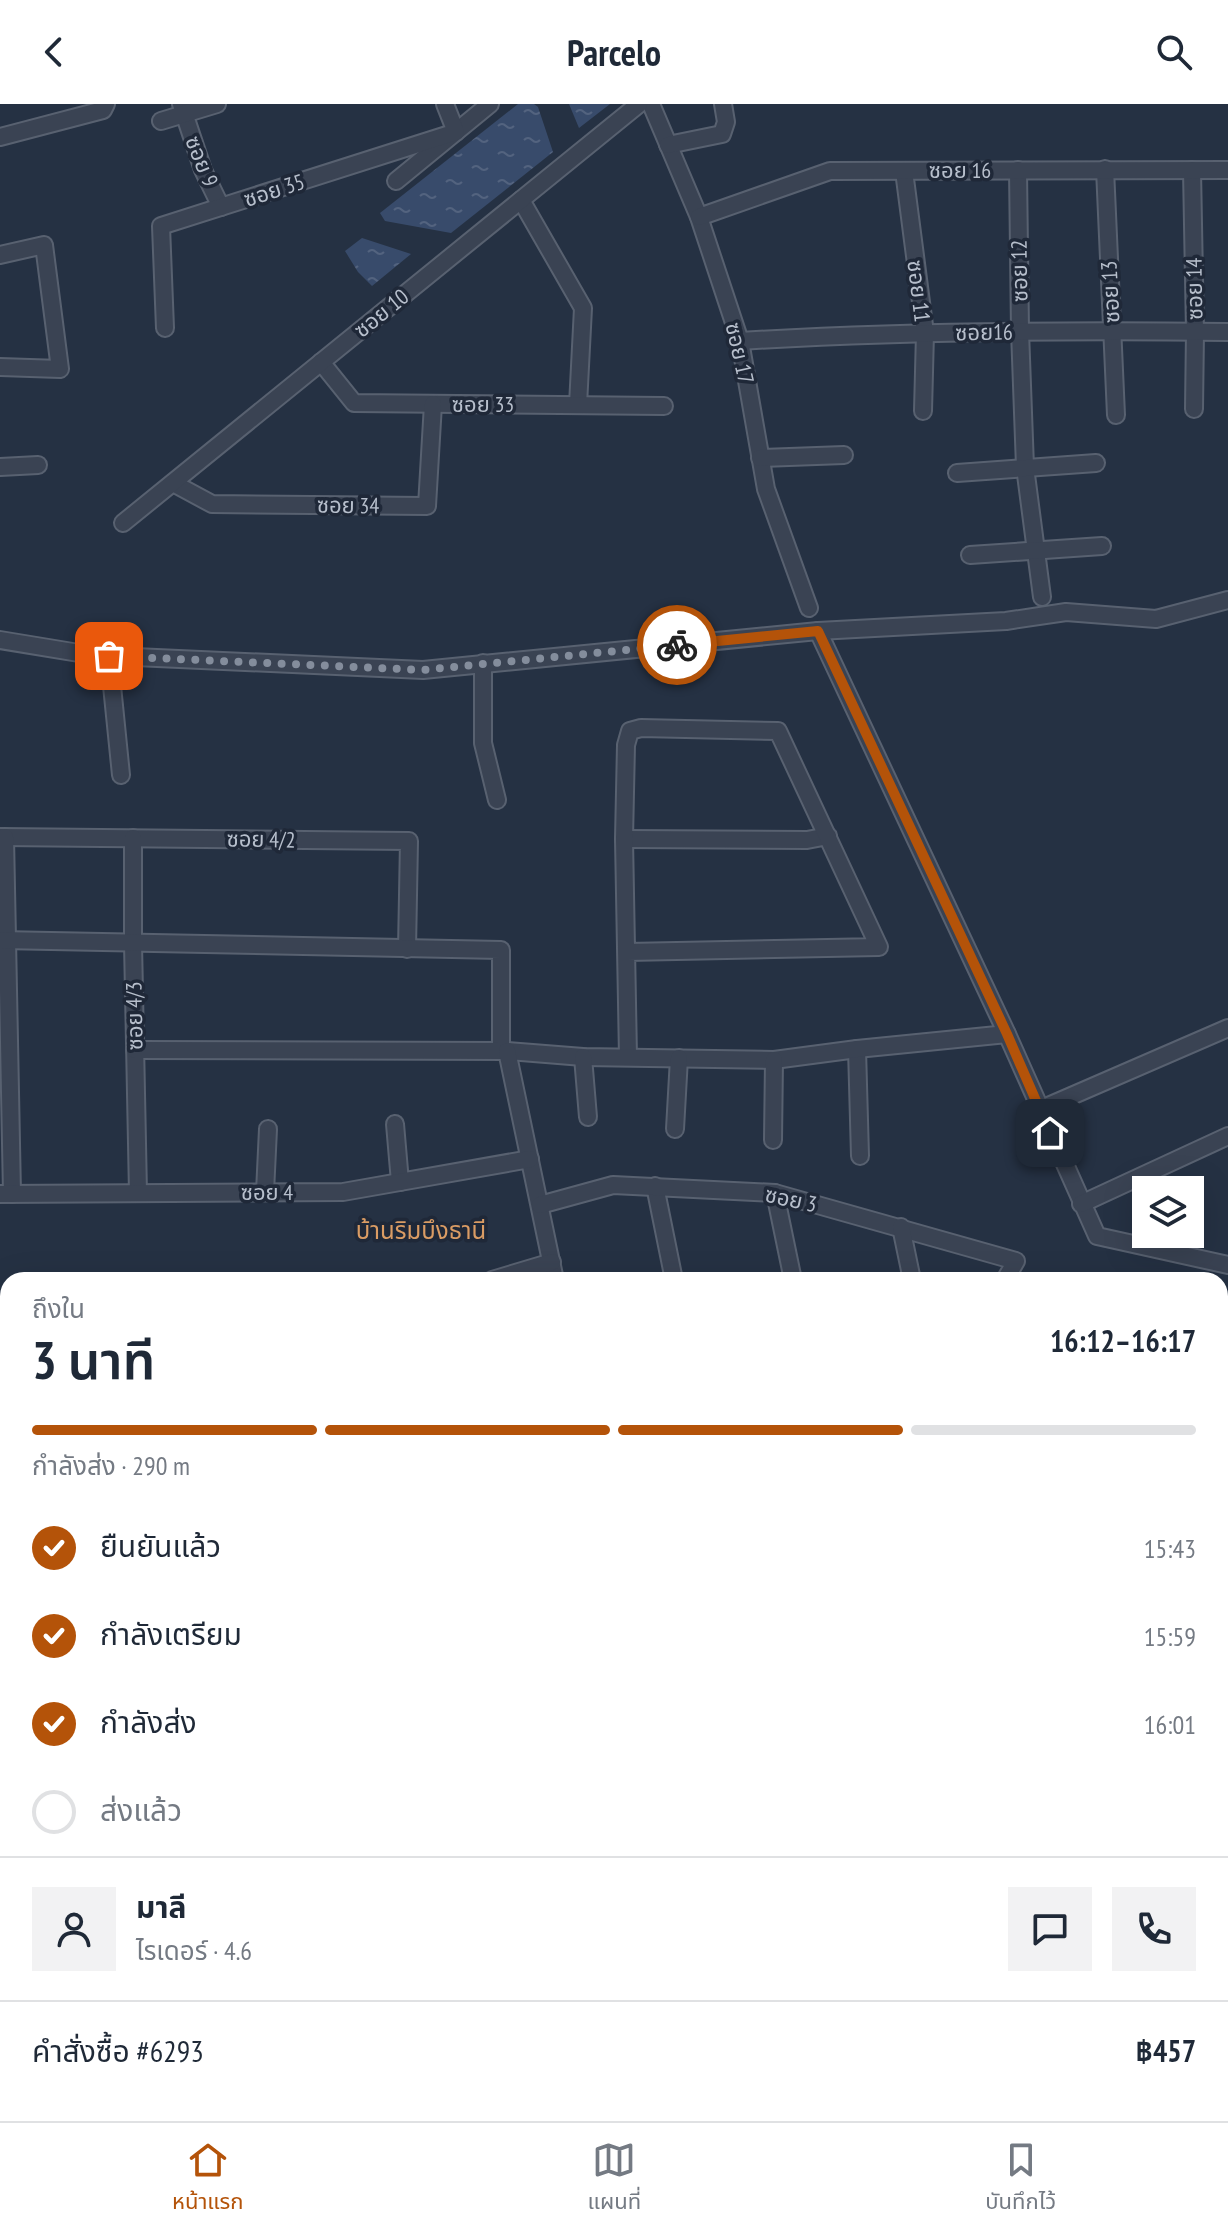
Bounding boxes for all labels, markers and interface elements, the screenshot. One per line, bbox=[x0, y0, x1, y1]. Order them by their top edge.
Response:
text: Parcelo bbox=[567, 29, 661, 76]
icon: back bbox=[32, 30, 76, 74]
icon: search bbox=[1152, 30, 1196, 74]
street label: ซอย 9 bbox=[179, 131, 225, 191]
street label: ซอย 16 bbox=[929, 156, 991, 184]
street label: ซอย 35 bbox=[240, 167, 308, 213]
street label: ซอย 12 bbox=[1004, 240, 1034, 302]
street label: ซอย 14 bbox=[1179, 257, 1209, 320]
street label: ซอย 11 bbox=[901, 258, 937, 324]
street label: ซอย 13 bbox=[1094, 260, 1126, 324]
street label: ซอย 10 bbox=[348, 282, 414, 344]
street label: ซอย16 bbox=[955, 317, 1013, 347]
street label: ซอย 17 bbox=[719, 319, 761, 387]
street label: ซอย 33 bbox=[452, 390, 514, 418]
street label: ซอย 34 bbox=[317, 490, 380, 520]
courier bbox=[637, 605, 717, 685]
pin bbox=[75, 622, 143, 690]
icon: bike bbox=[655, 623, 699, 667]
icon: bag bbox=[87, 634, 131, 678]
street label: ซอย 4/2 bbox=[226, 824, 296, 854]
street label: ซอย 4/3 bbox=[119, 981, 149, 1051]
pin bbox=[1016, 1099, 1084, 1167]
icon: home bbox=[1028, 1111, 1072, 1155]
map controls bbox=[1132, 1176, 1204, 1248]
button: layers bbox=[1132, 1176, 1204, 1248]
street label: ซอย 4 bbox=[241, 1178, 293, 1206]
street label: ซอย 3 bbox=[762, 1180, 820, 1218]
district label: บ้านริมบึงธานี bbox=[356, 1215, 486, 1246]
text: ถึงใน bbox=[32, 1292, 85, 1325]
text: 16:12–16:17 bbox=[1050, 1321, 1196, 1360]
text: 3 นาที bbox=[32, 1326, 155, 1393]
text: กำลังส่ง · 290 m bbox=[32, 1449, 190, 1482]
icon: check bbox=[32, 1526, 76, 1570]
text: ยืนยันแล้ว bbox=[100, 1526, 221, 1565]
text: 15:43 bbox=[1144, 1532, 1196, 1565]
icon: check bbox=[32, 1614, 76, 1658]
text: กำลังเตรียม bbox=[100, 1614, 242, 1653]
text: 15:59 bbox=[1144, 1620, 1196, 1653]
icon: check bbox=[32, 1702, 76, 1746]
text: กำลังส่ง bbox=[100, 1702, 197, 1741]
text: 16:01 bbox=[1144, 1708, 1196, 1741]
text: ส่งแล้ว bbox=[100, 1790, 182, 1829]
button: person bbox=[32, 1887, 116, 1971]
text: มาลี bbox=[136, 1887, 186, 1926]
button: chat bbox=[1008, 1887, 1092, 1971]
button: phone bbox=[1112, 1887, 1196, 1971]
text: ไรเดอร์ · 4.6 bbox=[136, 1934, 252, 1967]
text: คำสั่งซื้อ #6293 bbox=[32, 2031, 204, 2070]
text: ฿457 bbox=[1136, 2031, 1196, 2070]
tab: หน้าแรก bbox=[172, 2138, 244, 2219]
tab: แผนที่ bbox=[588, 2138, 641, 2219]
tab: บันทึกไว้ bbox=[985, 2138, 1056, 2219]

